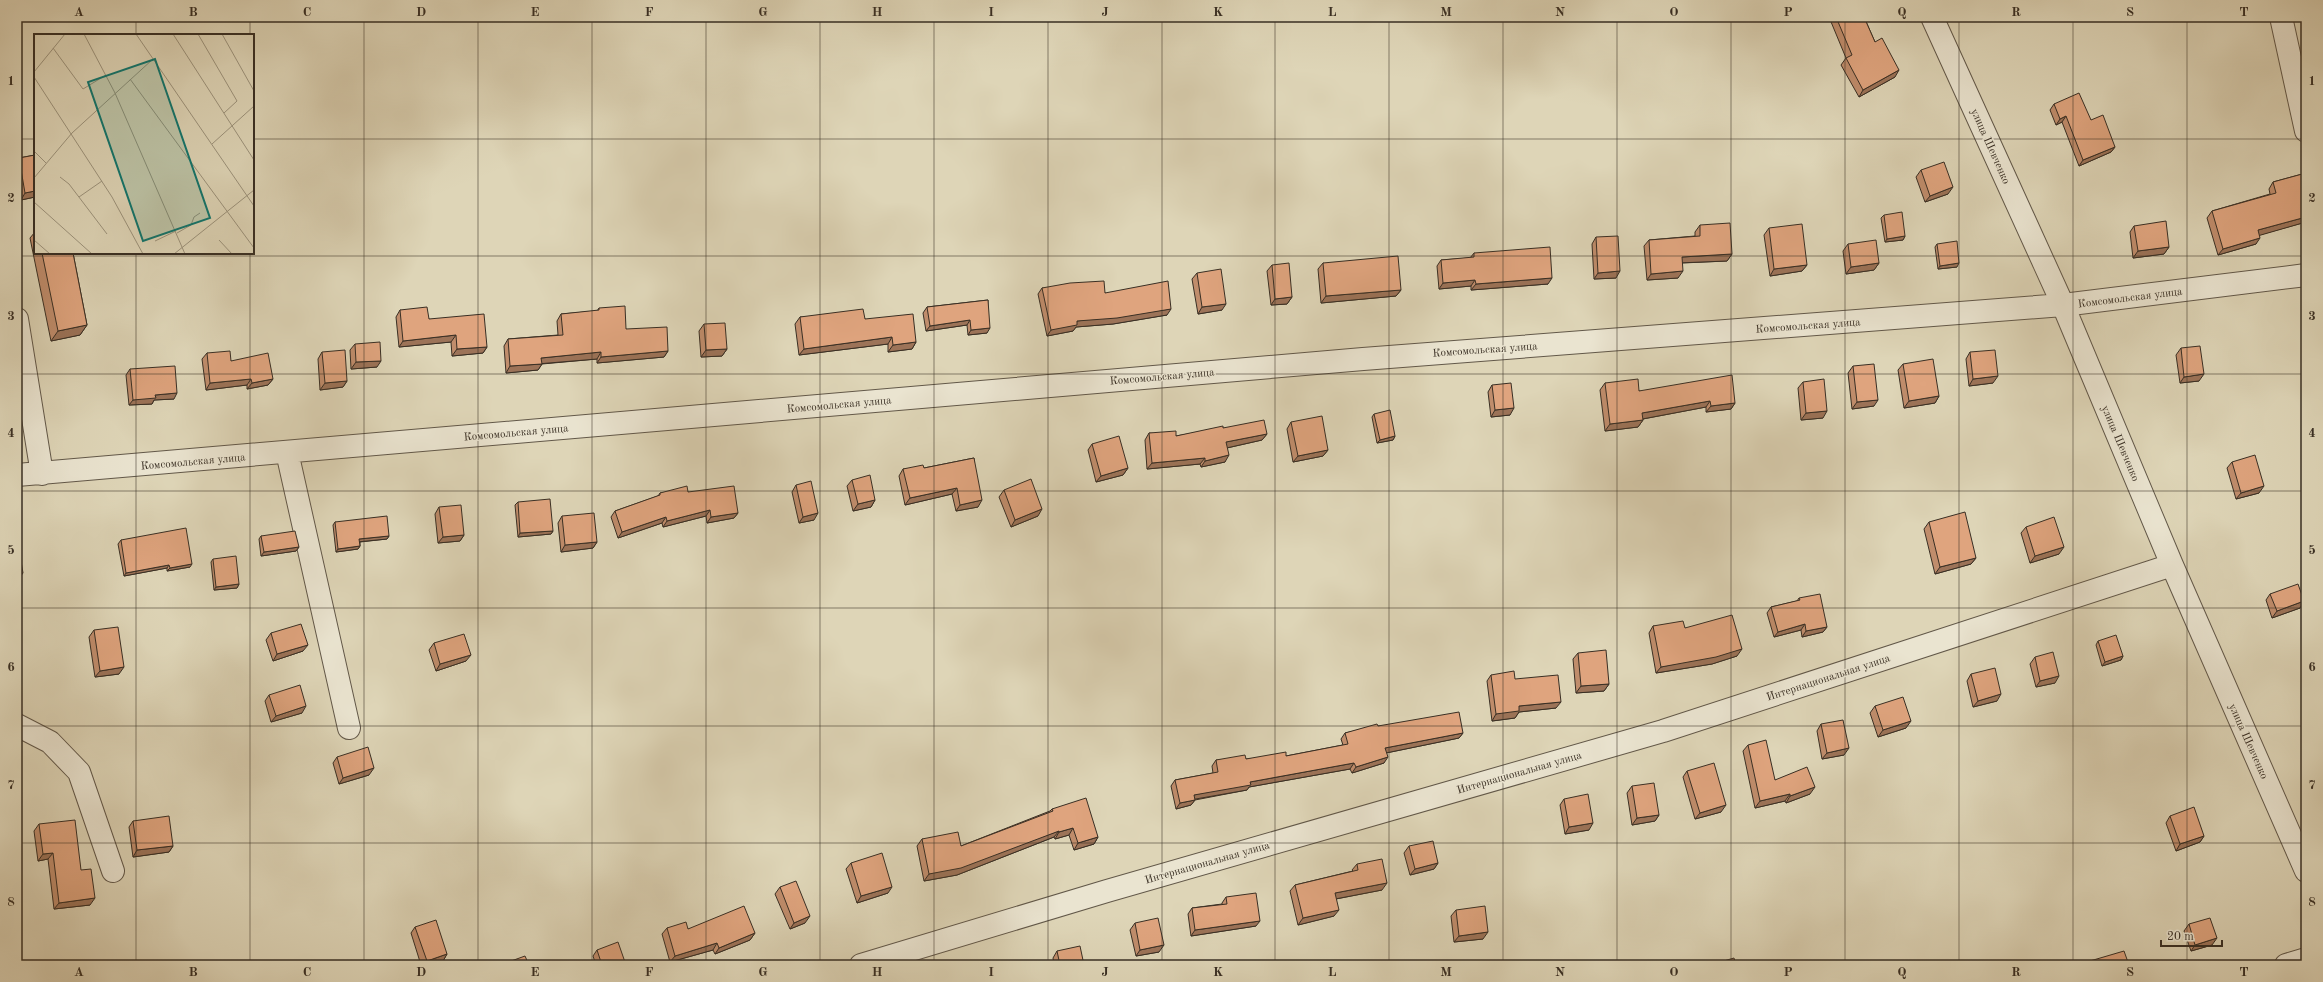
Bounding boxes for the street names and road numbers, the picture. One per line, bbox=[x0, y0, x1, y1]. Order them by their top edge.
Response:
street label: улица Шевченко bbox=[1968, 107, 2011, 186]
street label: Комсомольская улица bbox=[2077, 287, 2184, 310]
street label: Комсомольская улица bbox=[1755, 317, 1862, 336]
street label: Комсомольская улица bbox=[1432, 341, 1539, 360]
street label: Комсомольская улица bbox=[1109, 367, 1216, 388]
street label: Комсомольская улица bbox=[786, 395, 893, 416]
street label: улица Шевченко bbox=[2099, 404, 2141, 483]
street label: Комсомольская улица bbox=[463, 423, 570, 444]
street label: Комсомольская улица bbox=[140, 452, 247, 473]
street label: Интернациональная улица bbox=[1765, 653, 1892, 704]
street label: улица Шевченко bbox=[2226, 702, 2269, 781]
street label: Интернациональная улица bbox=[1456, 750, 1584, 797]
street label: Интернациональная улица bbox=[1144, 840, 1272, 887]

